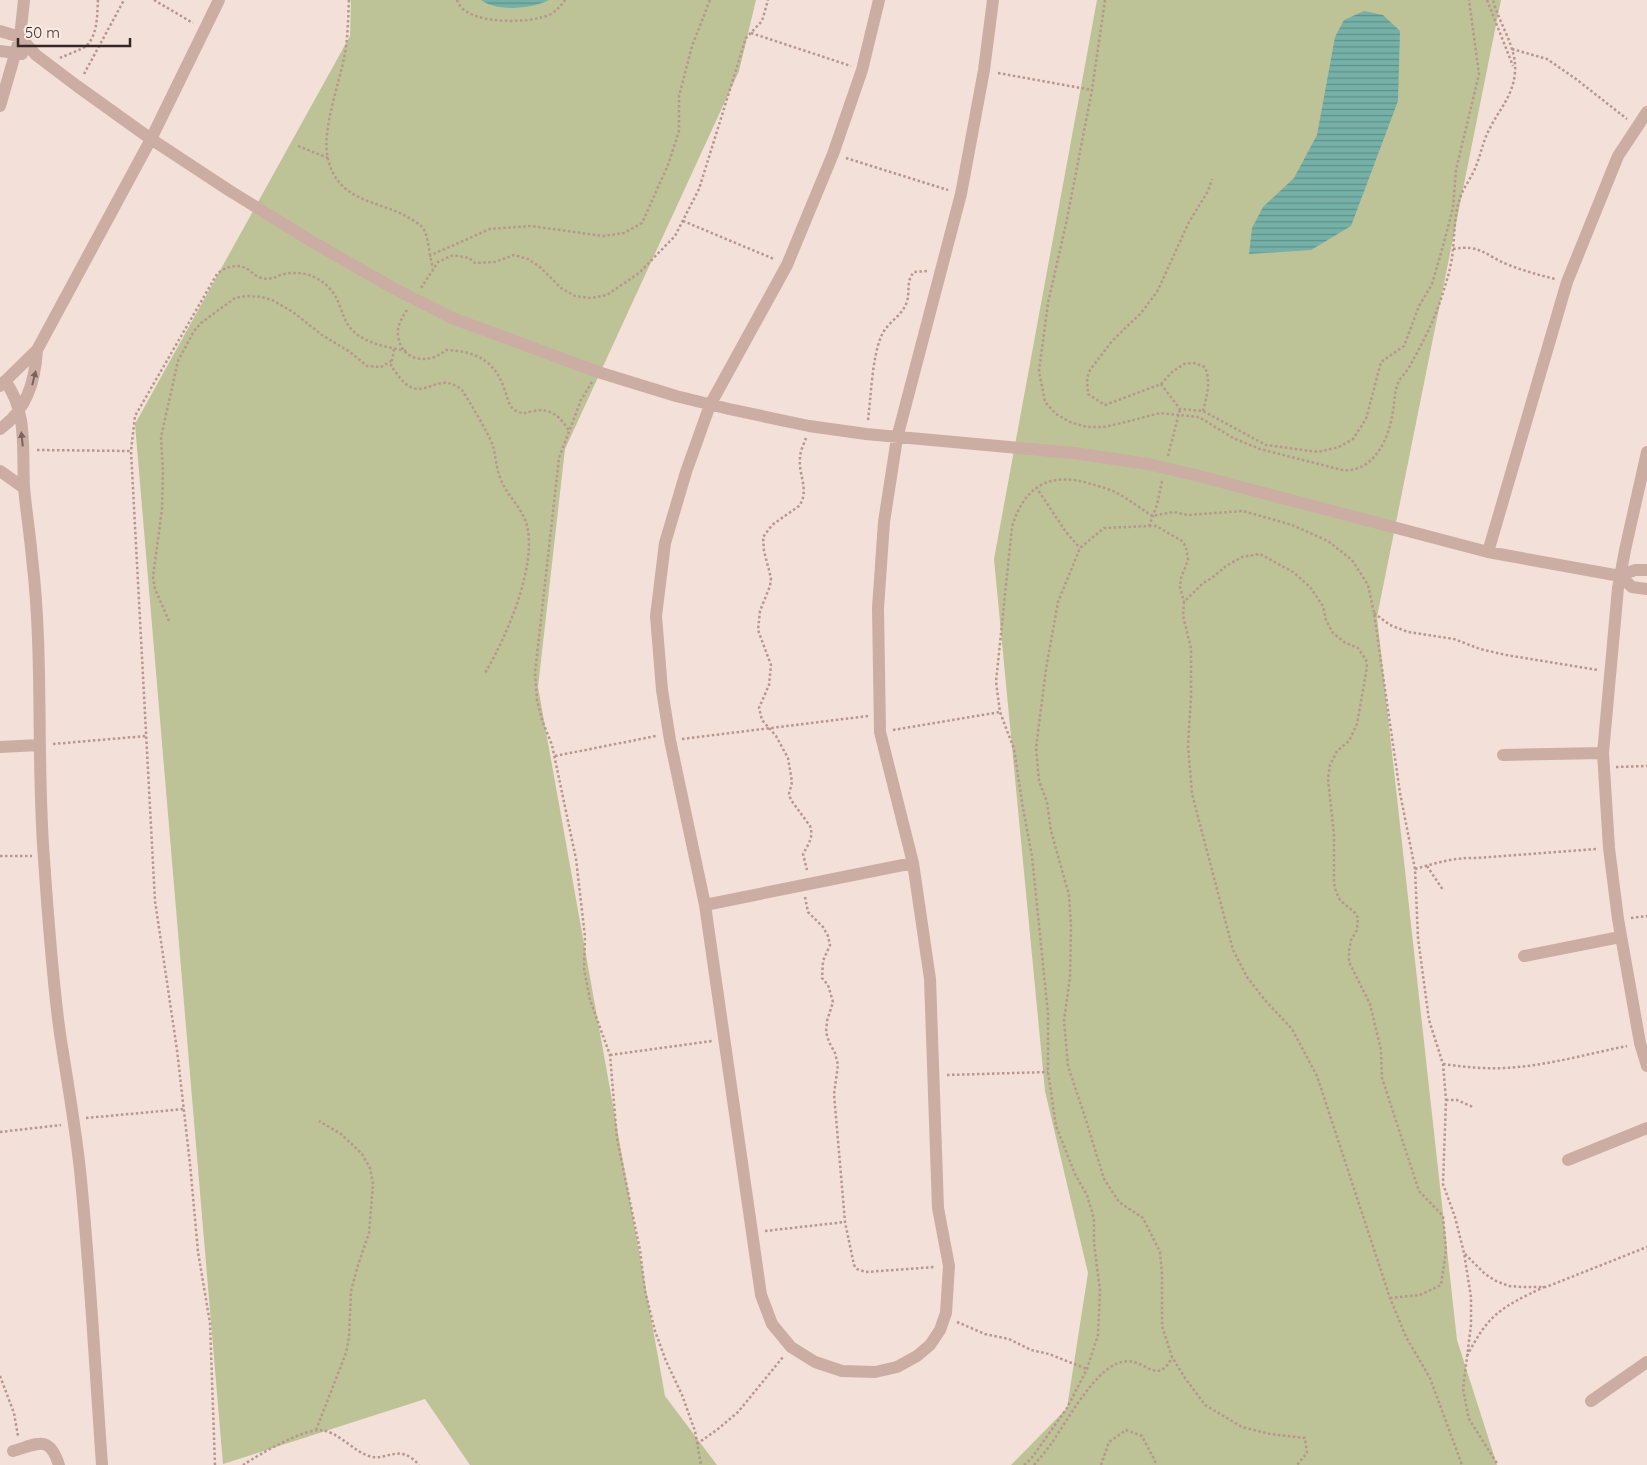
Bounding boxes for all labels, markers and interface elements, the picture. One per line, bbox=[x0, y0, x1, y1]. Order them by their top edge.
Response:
scale bar bbox=[18, 15, 130, 47]
text: 50 m bbox=[25, 23, 60, 42]
one-way arrow bbox=[30, 370, 38, 385]
one-way arrow bbox=[18, 431, 26, 447]

